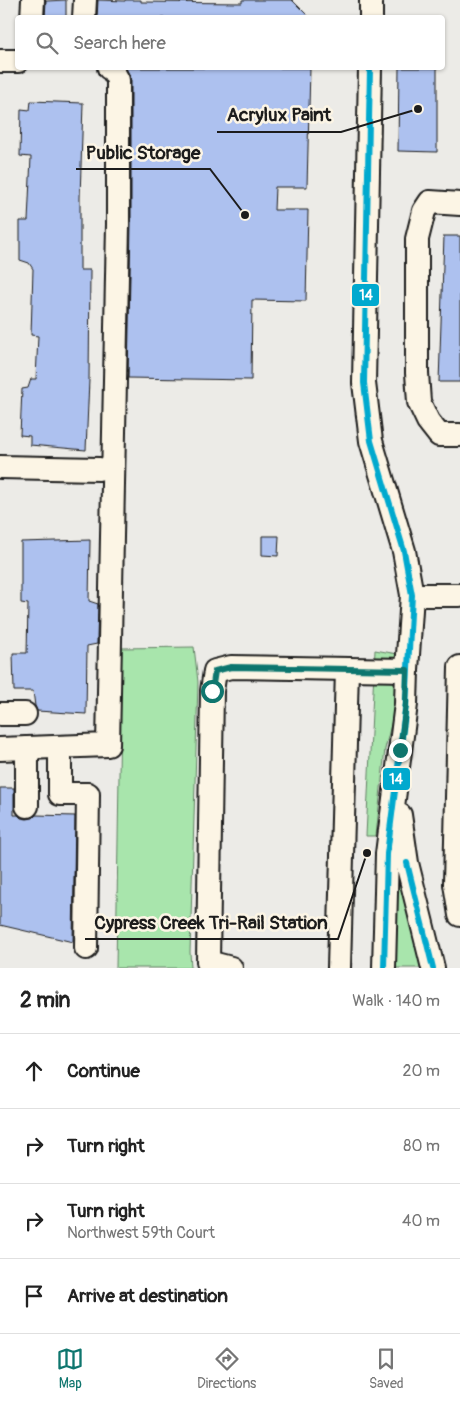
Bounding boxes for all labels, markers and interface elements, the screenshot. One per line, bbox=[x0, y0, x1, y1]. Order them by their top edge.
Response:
search box bbox=[15, 15, 445, 70]
icon: search bbox=[33, 29, 61, 57]
text: Search here bbox=[73, 31, 166, 55]
callout: Acrylux Paint bbox=[217, 98, 341, 132]
text: Acrylux Paint bbox=[227, 103, 333, 127]
callout: Public Storage bbox=[76, 135, 210, 169]
text: Public Storage bbox=[86, 141, 201, 165]
line badge: 14 bbox=[351, 283, 380, 307]
text: 14 bbox=[359, 287, 374, 304]
route start bbox=[201, 680, 224, 703]
route end bbox=[389, 739, 412, 762]
line badge: 14 bbox=[382, 767, 411, 791]
text: 14 bbox=[389, 771, 404, 788]
callout: Cypress Creek Tri-Rail Station bbox=[85, 905, 338, 939]
text: Cypress Creek Tri-Rail Station bbox=[94, 911, 328, 935]
text: 2 min bbox=[20, 987, 70, 1014]
text: Walk · 140 m bbox=[352, 991, 440, 1011]
icon: ahead bbox=[20, 1057, 48, 1085]
text: Continue bbox=[67, 1059, 140, 1083]
text: 20 m bbox=[402, 1061, 440, 1081]
icon: right bbox=[20, 1132, 48, 1160]
text: Turn right bbox=[67, 1134, 145, 1158]
text: 80 m bbox=[403, 1136, 440, 1156]
text: Turn right bbox=[67, 1199, 145, 1223]
icon: right bbox=[20, 1207, 48, 1235]
text: 40 m bbox=[402, 1211, 440, 1231]
text: Northwest 59th Court bbox=[67, 1223, 215, 1243]
icon: arrive bbox=[20, 1282, 48, 1310]
text: Arrive at destination bbox=[67, 1284, 228, 1308]
tab: Map bbox=[56, 1345, 84, 1392]
tab: Directions bbox=[197, 1345, 256, 1392]
tab: Saved bbox=[369, 1345, 404, 1392]

